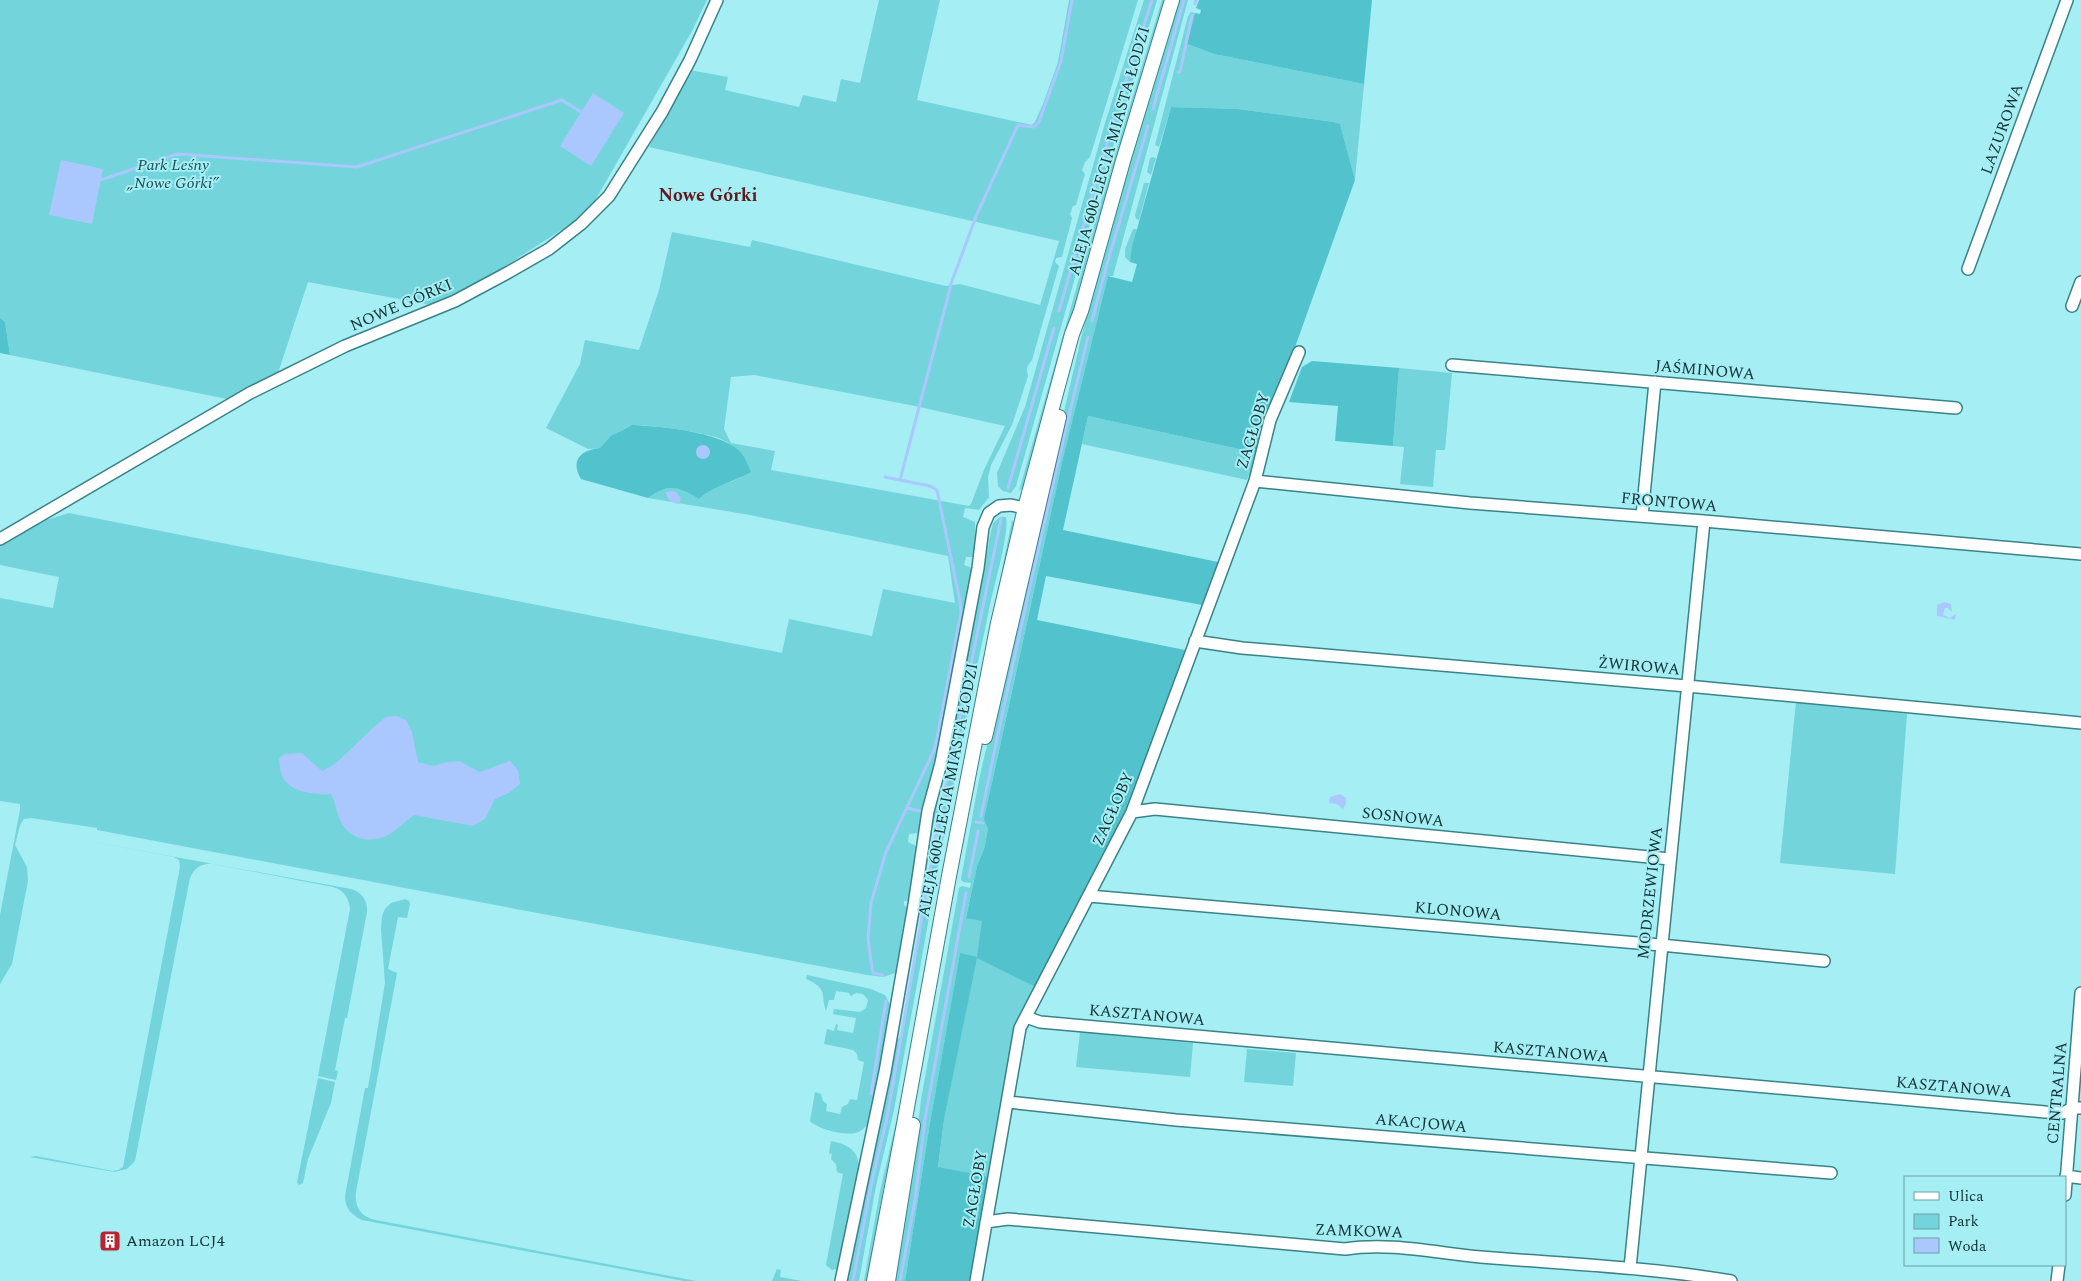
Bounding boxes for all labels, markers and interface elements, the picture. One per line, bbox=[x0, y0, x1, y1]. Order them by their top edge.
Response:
street label: ALEJA 600-LECIA MIASTA ŁODZI bbox=[1062, 24, 1156, 278]
street label: LAZUROWA bbox=[1974, 80, 2030, 178]
park label: Park Leśny „Nowe Górki” bbox=[126, 153, 220, 195]
district label: Nowe Górki bbox=[659, 182, 757, 209]
street label: NOWE GÓRKI bbox=[346, 273, 456, 337]
street label: JAŚMINOWA bbox=[1654, 354, 1756, 386]
street label: ZAGŁOBY bbox=[1230, 390, 1276, 472]
street label: FRONTOWA bbox=[1620, 486, 1718, 518]
street label: ŻWIROWA bbox=[1597, 650, 1681, 682]
street label: ALEJA 600-LECIA MIASTA ŁODZI bbox=[912, 661, 984, 919]
street label: ZAGŁOBY bbox=[1086, 768, 1140, 850]
street label: SOSNOWA bbox=[1361, 801, 1445, 833]
street label: MODRZEWIOWA bbox=[1631, 825, 1669, 961]
street label: KLONOWA bbox=[1414, 895, 1502, 927]
street label: KASZTANOWA bbox=[1088, 998, 1206, 1032]
street label: KASZTANOWA bbox=[1492, 1035, 1610, 1069]
street label: CENTRALNA bbox=[2041, 1041, 2073, 1145]
street label: KASZTANOWA bbox=[1895, 1070, 2013, 1104]
street label: AKACJOWA bbox=[1374, 1107, 1468, 1139]
street label: ZAGŁOBY bbox=[956, 1148, 994, 1230]
legend bbox=[1904, 1176, 2066, 1266]
text: Ulica bbox=[1948, 1185, 1984, 1208]
text: Park bbox=[1948, 1210, 1979, 1233]
street label: ZAMKOWA bbox=[1315, 1217, 1403, 1245]
building icon: Amazon LCJ4 bbox=[98, 1229, 122, 1253]
place label: Amazon LCJ4 bbox=[126, 1229, 225, 1253]
text: Woda bbox=[1948, 1235, 1987, 1258]

